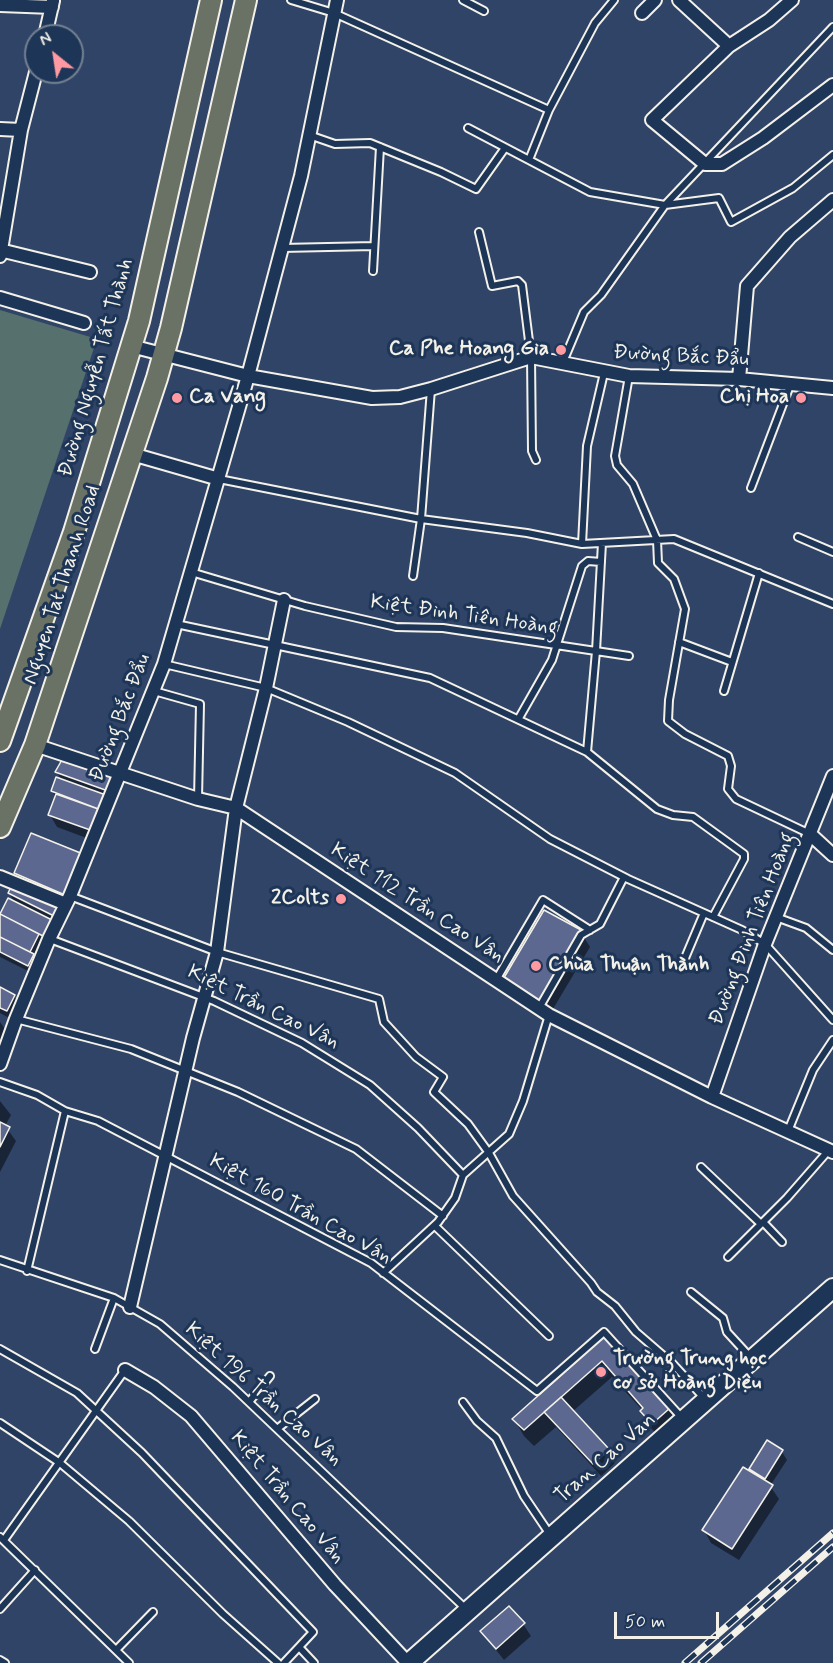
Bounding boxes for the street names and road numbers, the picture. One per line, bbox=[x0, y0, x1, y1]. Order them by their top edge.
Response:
street label: Đường Nguyễn Tất Thành bbox=[54, 256, 140, 480]
street label: Đường Bắc Đẩu bbox=[613, 341, 749, 373]
street label: Nguyen Tat Thanh Road bbox=[19, 482, 107, 688]
street label: Kiệt Đinh Tiên Hoàng bbox=[369, 590, 559, 642]
street label: Đường Bắc Đẩu bbox=[85, 650, 157, 786]
street label: Đường Đinh Tiên Hoàng bbox=[705, 829, 801, 1029]
street label: Kiệt 112 Trần Cao Vân bbox=[325, 838, 509, 970]
street label: Kiệt Trần Cao Vân bbox=[183, 960, 343, 1056]
street label: Kiệt 160 Trần Cao Vân bbox=[204, 1149, 396, 1271]
street label: Kiệt 196 Trần Cao Vân bbox=[179, 1318, 347, 1472]
street label: Tran Cao Van bbox=[550, 1408, 662, 1510]
street label: Kiệt Trần Cao Vân bbox=[224, 1426, 350, 1570]

